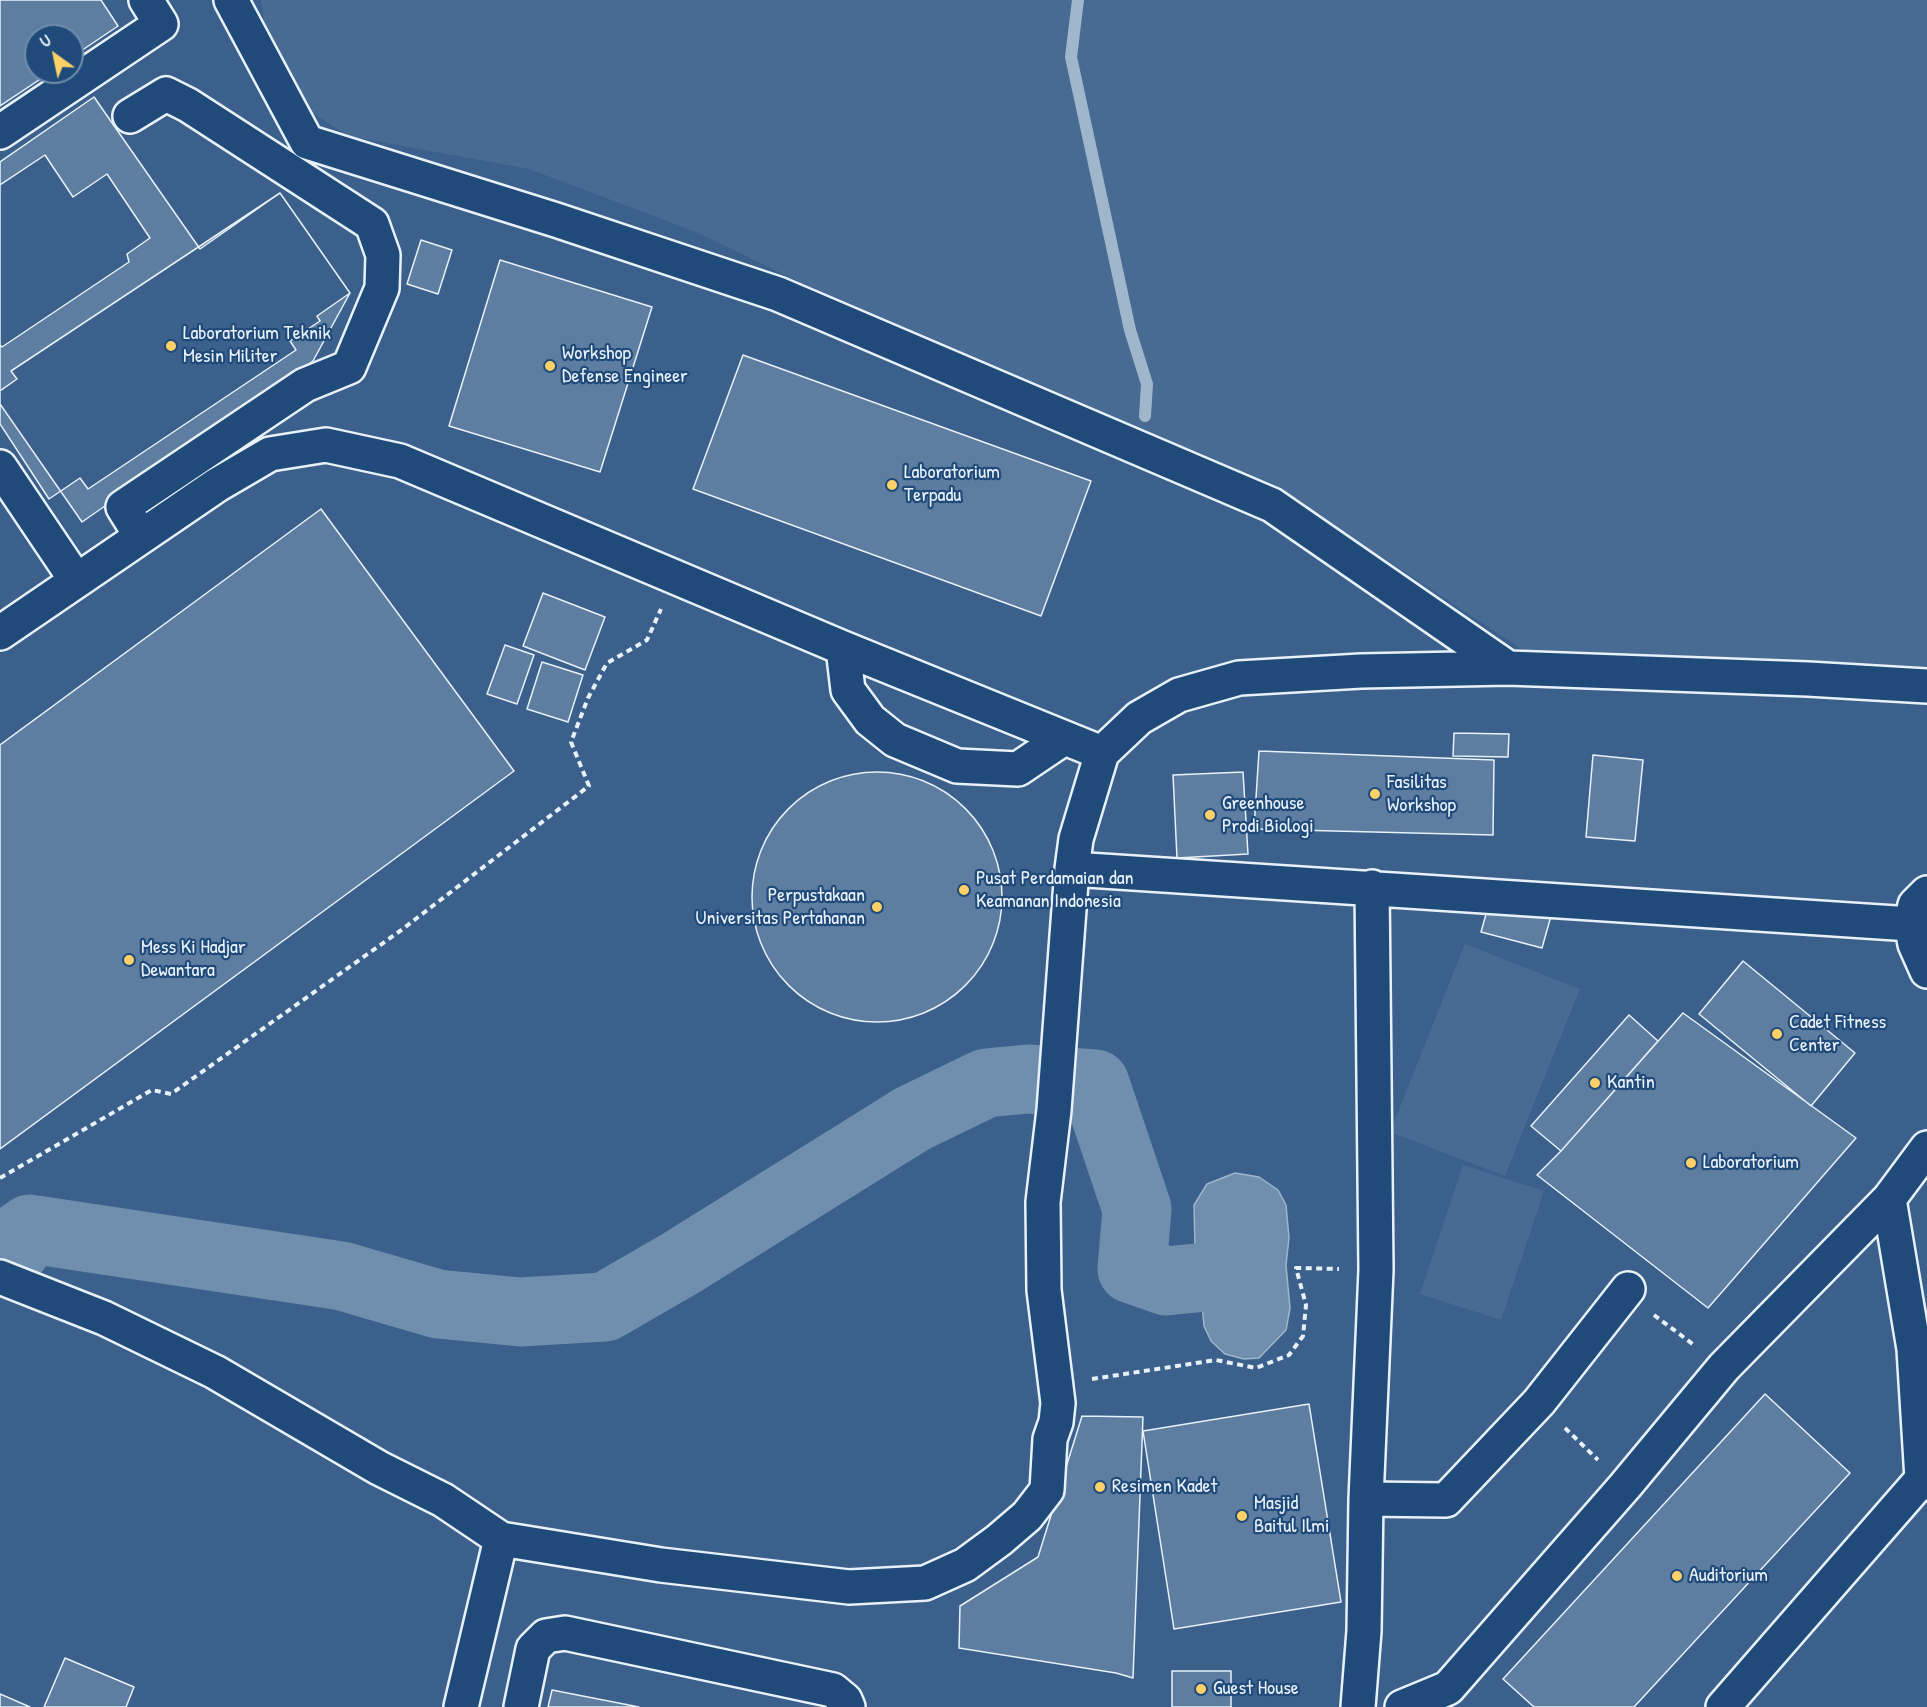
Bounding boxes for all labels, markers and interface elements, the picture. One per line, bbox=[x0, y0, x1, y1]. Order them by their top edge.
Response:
north arrow bbox=[24, 24, 84, 84]
text: U bbox=[36, 29, 55, 52]
place label: Laboratorium Teknik Mesin Militer bbox=[183, 322, 331, 369]
marker: Laboratorium Teknik Mesin Militer bbox=[164, 339, 178, 353]
place label: Workshop Defense Engineer bbox=[562, 342, 688, 389]
marker: Workshop Defense Engineer bbox=[543, 359, 557, 373]
place label: Laboratorium Terpadu bbox=[904, 461, 1000, 508]
marker: Laboratorium Terpadu bbox=[885, 478, 899, 492]
place label: Fasilitas Workshop bbox=[1387, 771, 1456, 818]
marker: Fasilitas Workshop bbox=[1368, 787, 1382, 801]
place label: Greenhouse Prodi Biologi bbox=[1222, 792, 1314, 839]
marker: Greenhouse Prodi Biologi bbox=[1203, 808, 1217, 822]
place label: Pusat Perdamaian dan Keamanan Indonesia bbox=[976, 867, 1134, 914]
marker: Pusat Perdamaian dan Keamanan Indonesia bbox=[957, 883, 971, 897]
place label: Perpustakaan Universitas Pertahanan bbox=[695, 884, 865, 931]
marker: Perpustakaan Universitas Pertahanan bbox=[870, 900, 884, 914]
place label: Mess Ki Hadjar Dewantara bbox=[141, 936, 246, 983]
marker: Mess Ki Hadjar Dewantara bbox=[122, 953, 136, 967]
place label: Cadet Fitness Center bbox=[1789, 1011, 1886, 1058]
marker: Cadet Fitness Center bbox=[1770, 1027, 1784, 1041]
place label: Kantin bbox=[1607, 1071, 1655, 1095]
marker: Kantin bbox=[1588, 1076, 1602, 1090]
place label: Laboratorium bbox=[1703, 1151, 1799, 1175]
marker: Laboratorium bbox=[1684, 1156, 1698, 1170]
place label: Resimen Kadet bbox=[1112, 1475, 1217, 1499]
marker: Resimen Kadet bbox=[1093, 1480, 1107, 1494]
place label: Masjid Baitul Ilmi bbox=[1254, 1492, 1329, 1539]
marker: Masjid Baitul Ilmi bbox=[1235, 1509, 1249, 1523]
place label: Auditorium bbox=[1689, 1564, 1768, 1588]
marker: Auditorium bbox=[1670, 1569, 1684, 1583]
place label: Guest House bbox=[1213, 1677, 1299, 1701]
marker: Guest House bbox=[1194, 1682, 1208, 1696]

